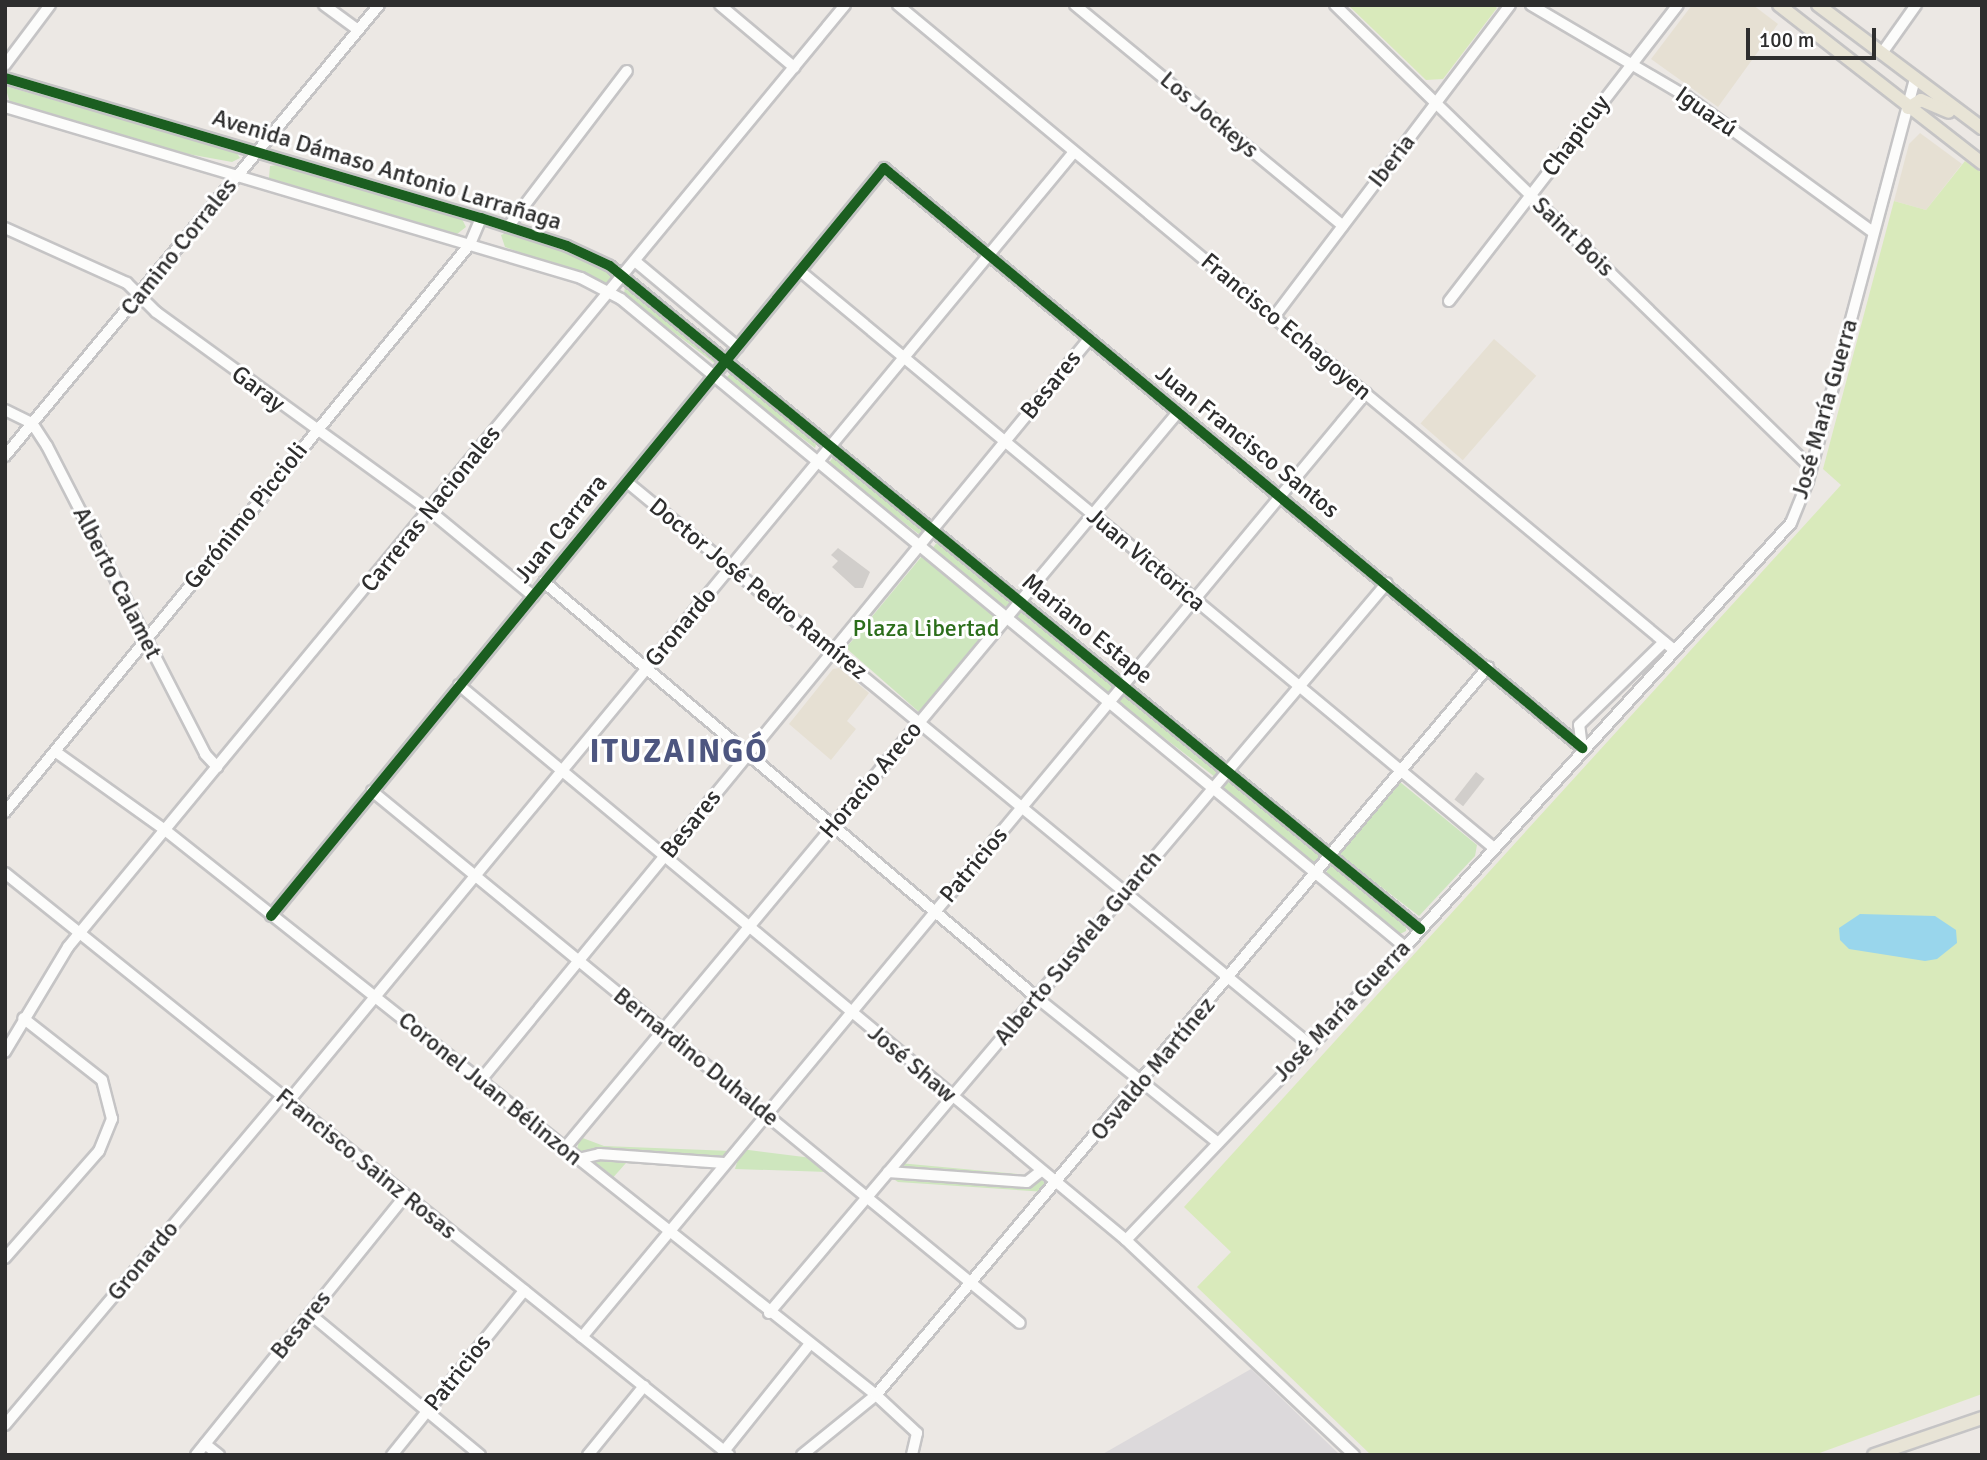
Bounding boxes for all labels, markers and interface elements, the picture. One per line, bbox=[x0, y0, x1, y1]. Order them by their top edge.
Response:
scale bar bbox=[1749, 14, 1878, 58]
text: 100 m bbox=[1759, 27, 1814, 53]
street label: Los Jockeys bbox=[1154, 65, 1264, 165]
street label: Iguazú bbox=[1670, 80, 1742, 144]
street label: Chapicuy bbox=[1536, 90, 1616, 182]
street label: Avenida Dámaso Antonio Larrañaga bbox=[209, 103, 565, 237]
street label: Iberia bbox=[1362, 129, 1422, 193]
street label: Camino Corrales bbox=[115, 172, 243, 322]
street label: Saint Bois bbox=[1526, 191, 1620, 283]
street label: Francisco Echagoyen bbox=[1195, 247, 1377, 407]
street label: José María Guerra bbox=[1786, 316, 1864, 502]
street label: Besares bbox=[1015, 345, 1087, 425]
street label: Juan Francisco Santos bbox=[1150, 359, 1344, 525]
street label: Garay bbox=[226, 360, 290, 418]
street label: Carreras Nacionales bbox=[355, 420, 507, 598]
street label: Gerónimo Piccioli bbox=[178, 437, 314, 595]
street label: Juan Carrara bbox=[508, 469, 614, 589]
street label: Doctor José Pedro Ramírez bbox=[643, 492, 873, 686]
street label: Alberto Calamet bbox=[66, 502, 168, 664]
street label: Juan Victorica bbox=[1081, 502, 1211, 618]
street label: Mariano Estape bbox=[1016, 568, 1158, 690]
street label: Gronardo bbox=[639, 581, 723, 673]
park label: Plaza Libertad bbox=[853, 615, 999, 643]
street label: Horacio Areco bbox=[814, 716, 928, 844]
district label: ITUZAINGÓ bbox=[591, 733, 767, 771]
street label: Besares bbox=[655, 784, 727, 864]
street label: Patricios bbox=[934, 821, 1014, 909]
street label: Alberto Susviela Guarch bbox=[988, 845, 1168, 1051]
street label: José María Guerra bbox=[1267, 934, 1417, 1088]
street label: Bernardino Duhalde bbox=[607, 981, 785, 1133]
street label: Osvaldo Martínez bbox=[1085, 991, 1221, 1147]
street label: Coronel Juan Bélinzon bbox=[392, 1006, 588, 1172]
street label: José Shaw bbox=[862, 1019, 962, 1109]
street label: Francisco Sainz Rosas bbox=[270, 1082, 462, 1246]
street label: Gronardo bbox=[101, 1215, 185, 1307]
street label: Besares bbox=[265, 1285, 337, 1365]
street label: Patricios bbox=[418, 1329, 498, 1417]

